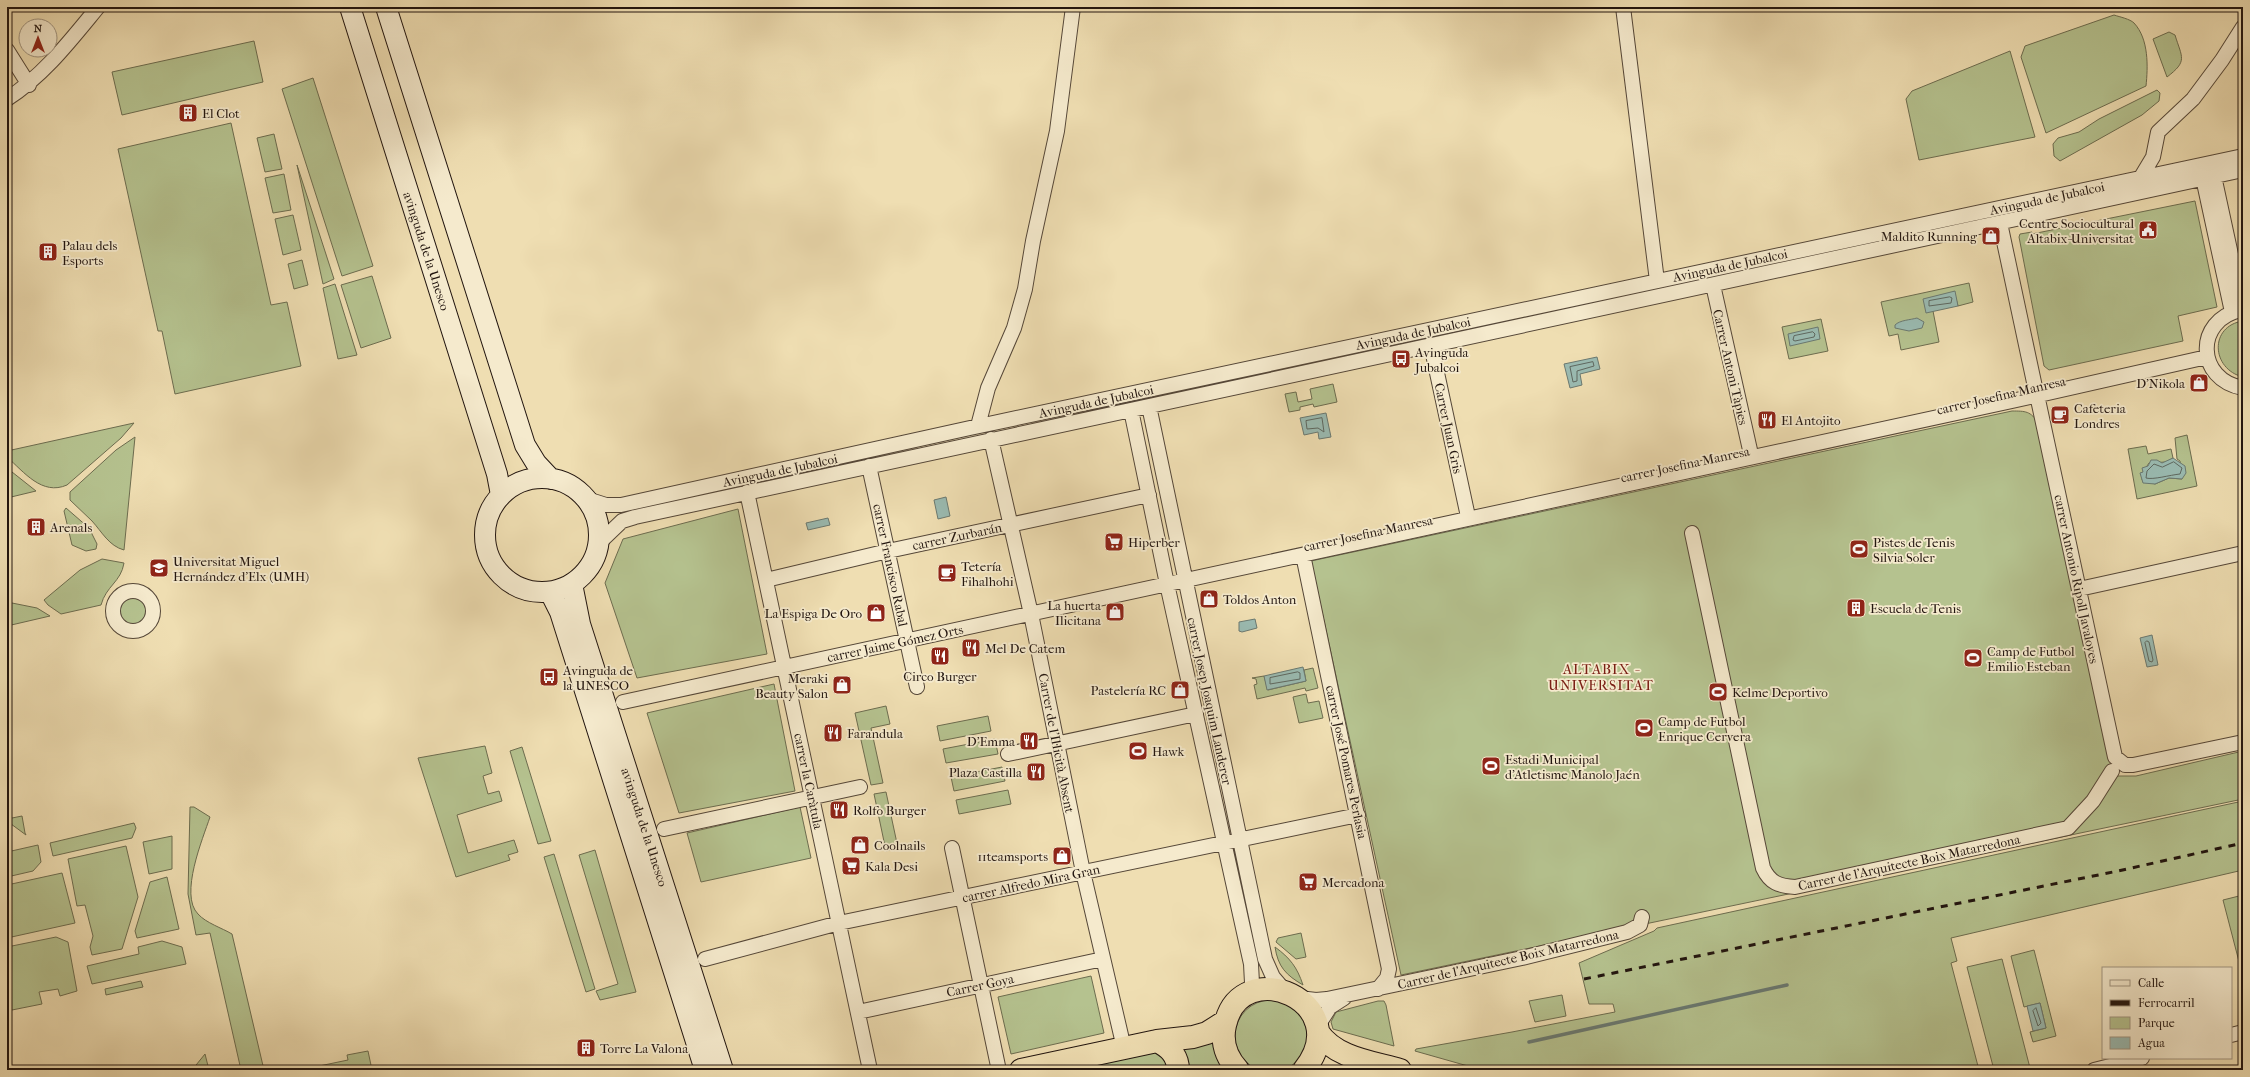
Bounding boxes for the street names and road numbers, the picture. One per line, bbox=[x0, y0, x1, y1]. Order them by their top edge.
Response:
street label: Avinguda de Jubalcoi bbox=[1987, 179, 2106, 218]
street label: avinguda de la Unesco bbox=[400, 190, 453, 313]
street label: Avinguda de Jubalcoi bbox=[1670, 246, 1789, 285]
street label: Carrer Antoni Tàpies bbox=[1710, 308, 1751, 427]
street label: Avinguda de Jubalcoi bbox=[1353, 314, 1472, 353]
street label: carrer Josefina Manresa bbox=[1935, 373, 2068, 418]
street label: Carrer Juan Gris bbox=[1432, 381, 1465, 475]
street label: Avinguda de Jubalcoi bbox=[1036, 382, 1155, 421]
street label: carrer Josefina Manresa bbox=[1619, 443, 1752, 486]
street label: Avinguda de Jubalcoi bbox=[720, 451, 839, 490]
street label: carrer Antonio Ripoll Javaloyes bbox=[2051, 493, 2102, 665]
street label: carrer Francisco Rabal bbox=[870, 502, 911, 628]
street label: carrer Josefina Manresa bbox=[1302, 512, 1435, 555]
street label: carrer Zurbarán bbox=[911, 520, 1004, 553]
street label: carrer Josep Joaquim Landerer bbox=[1184, 616, 1235, 787]
street label: carrer Jaime Gómez Orts bbox=[826, 622, 965, 665]
street label: Carrer de l'Il·licità Absent bbox=[1036, 672, 1077, 815]
street label: carrer José Pomares Perlasia bbox=[1323, 684, 1370, 841]
street label: carrer la Caràtula bbox=[791, 732, 826, 831]
street label: avinguda de la Unesco bbox=[618, 766, 671, 889]
street label: Carrer de l'Arquitecte Boix Matarredona bbox=[1797, 831, 2022, 893]
street label: carrer Alfredo Mira Gran bbox=[961, 861, 1102, 905]
street label: Carrer de l'Arquitecte Boix Matarredona bbox=[1396, 926, 1621, 992]
street label: Carrer Goya bbox=[945, 971, 1016, 1000]

